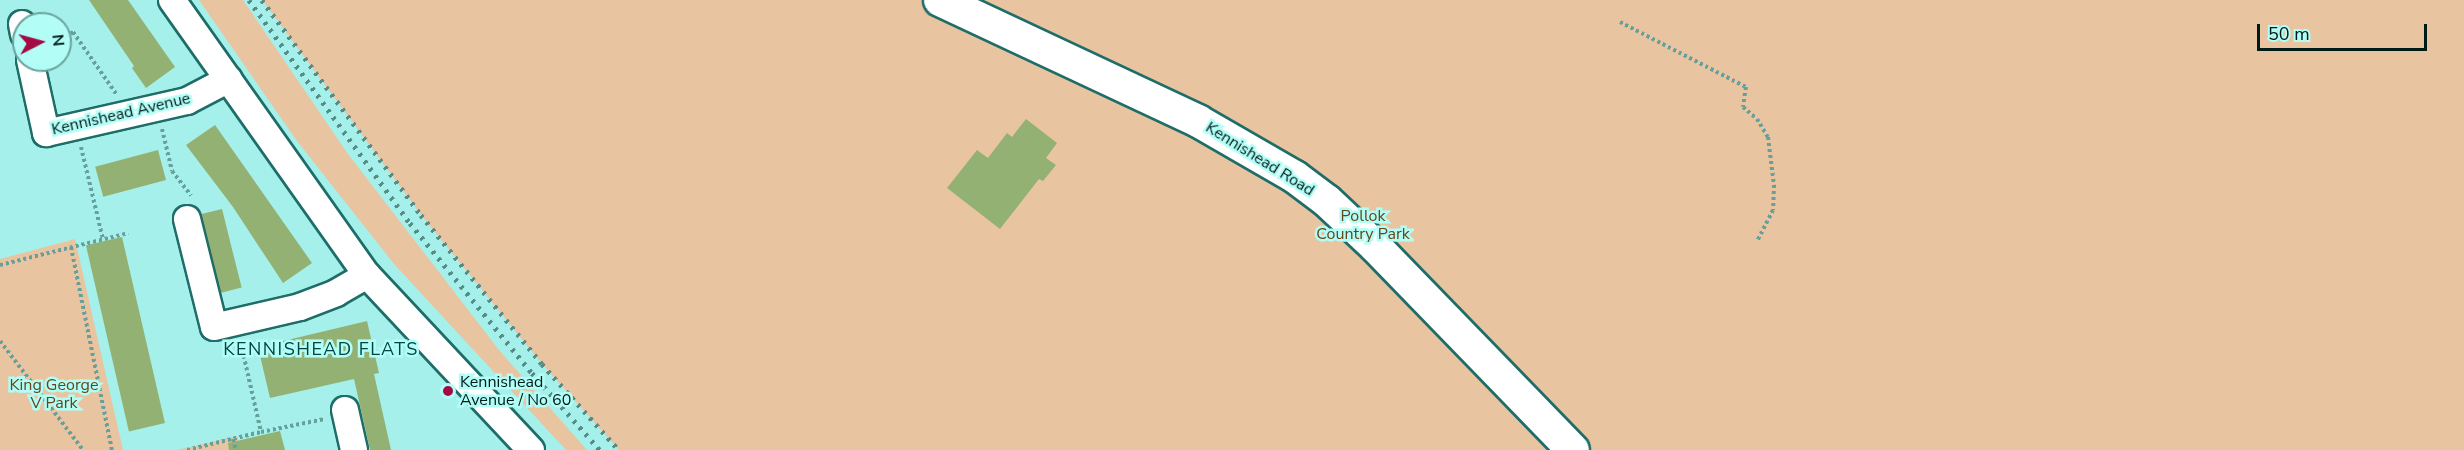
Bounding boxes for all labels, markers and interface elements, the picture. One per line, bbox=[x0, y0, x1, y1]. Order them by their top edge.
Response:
north arrow bbox=[12, 12, 72, 72]
scale bar bbox=[2260, 12, 2430, 50]
text: 50 m bbox=[2268, 22, 2310, 46]
text: N bbox=[46, 33, 69, 47]
street label: Kennishead Avenue bbox=[50, 89, 192, 139]
street label: Kennishead Road bbox=[1202, 118, 1318, 200]
park label: Pollok Country Park bbox=[1316, 206, 1410, 244]
district label: KENNISHEAD FLATS bbox=[223, 338, 419, 360]
place label: Kennishead Avenue / No 60 bbox=[460, 372, 571, 410]
park label: King George V Park bbox=[10, 375, 98, 413]
marker: Kennishead Avenue / No 60 bbox=[441, 384, 455, 398]

